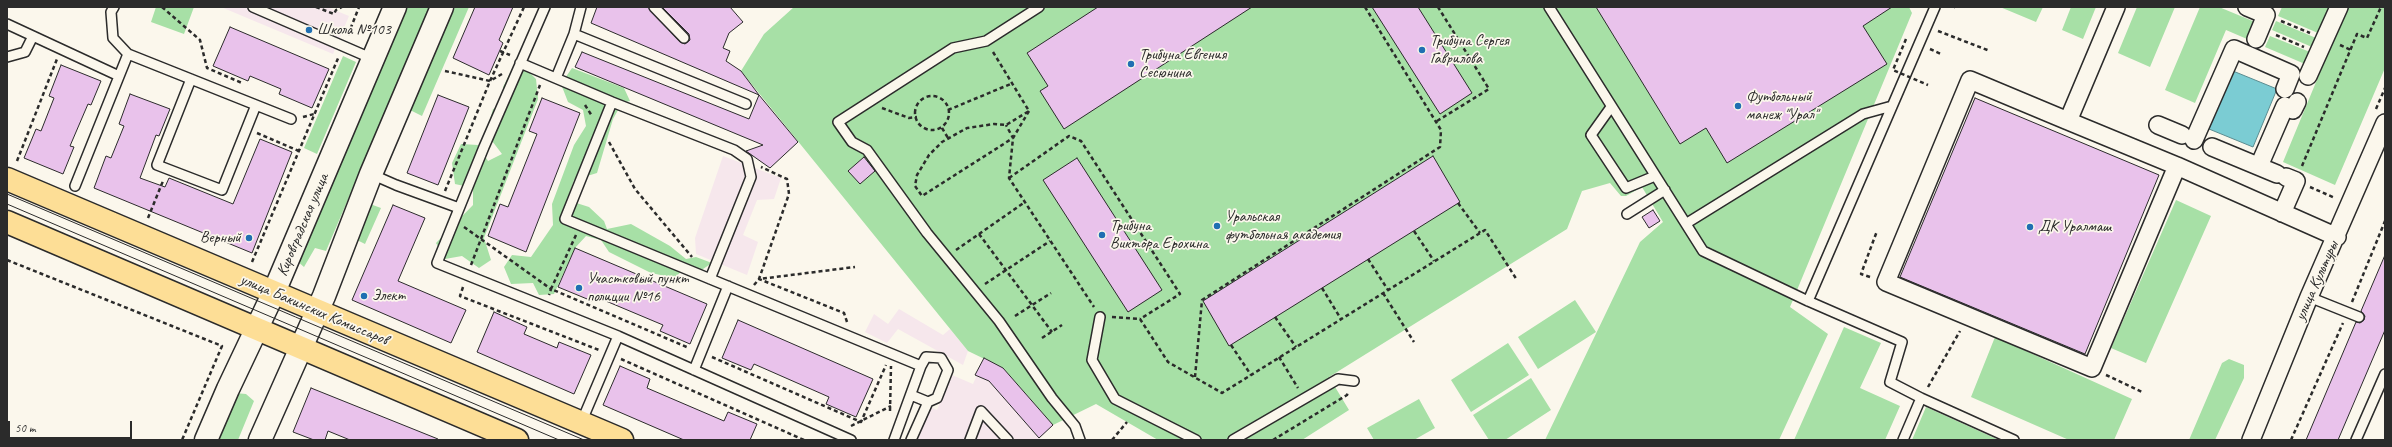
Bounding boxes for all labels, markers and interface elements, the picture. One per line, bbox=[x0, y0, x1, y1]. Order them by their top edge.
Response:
place label: Школа №103 bbox=[317, 20, 391, 40]
marker: Школа №103 bbox=[304, 25, 314, 35]
place label: Трибуна Сергея Гаврилова bbox=[1430, 31, 1509, 69]
place label: Трибуна Евгения Сесюнина bbox=[1139, 45, 1226, 83]
marker: Трибуна Сергея Гаврилова bbox=[1417, 45, 1427, 55]
marker: Трибуна Евгения Сесюнина bbox=[1126, 59, 1136, 69]
place label: Футбольный манеж "Урал" bbox=[1746, 87, 1818, 125]
marker: Футбольный манеж "Урал" bbox=[1733, 101, 1743, 111]
street label: Кировградская улица bbox=[273, 171, 333, 279]
place label: Уральская футбольная академия bbox=[1225, 207, 1340, 245]
place label: Трибуна Виктора Ерохина bbox=[1110, 216, 1208, 254]
place label: ДК Уралмаш bbox=[2038, 217, 2112, 237]
marker: Уральская футбольная академия bbox=[1212, 221, 1222, 231]
marker: ДК Уралмаш bbox=[2025, 222, 2035, 232]
place label: Верный bbox=[200, 228, 241, 248]
marker: Трибуна Виктора Ерохина bbox=[1097, 230, 1107, 240]
marker: Верный bbox=[244, 233, 254, 243]
street label: улица Культуры bbox=[2291, 238, 2343, 324]
place label: Участковый пункт полиции №16 bbox=[587, 269, 688, 307]
street label: улица Бакинских Комиссаров bbox=[237, 270, 391, 350]
marker: Участковый пункт полиции №16 bbox=[574, 283, 584, 293]
place label: Элект bbox=[372, 286, 405, 306]
marker: Элект bbox=[359, 291, 369, 301]
scale bar bbox=[10, 413, 134, 439]
text: 50 m bbox=[15, 420, 35, 436]

